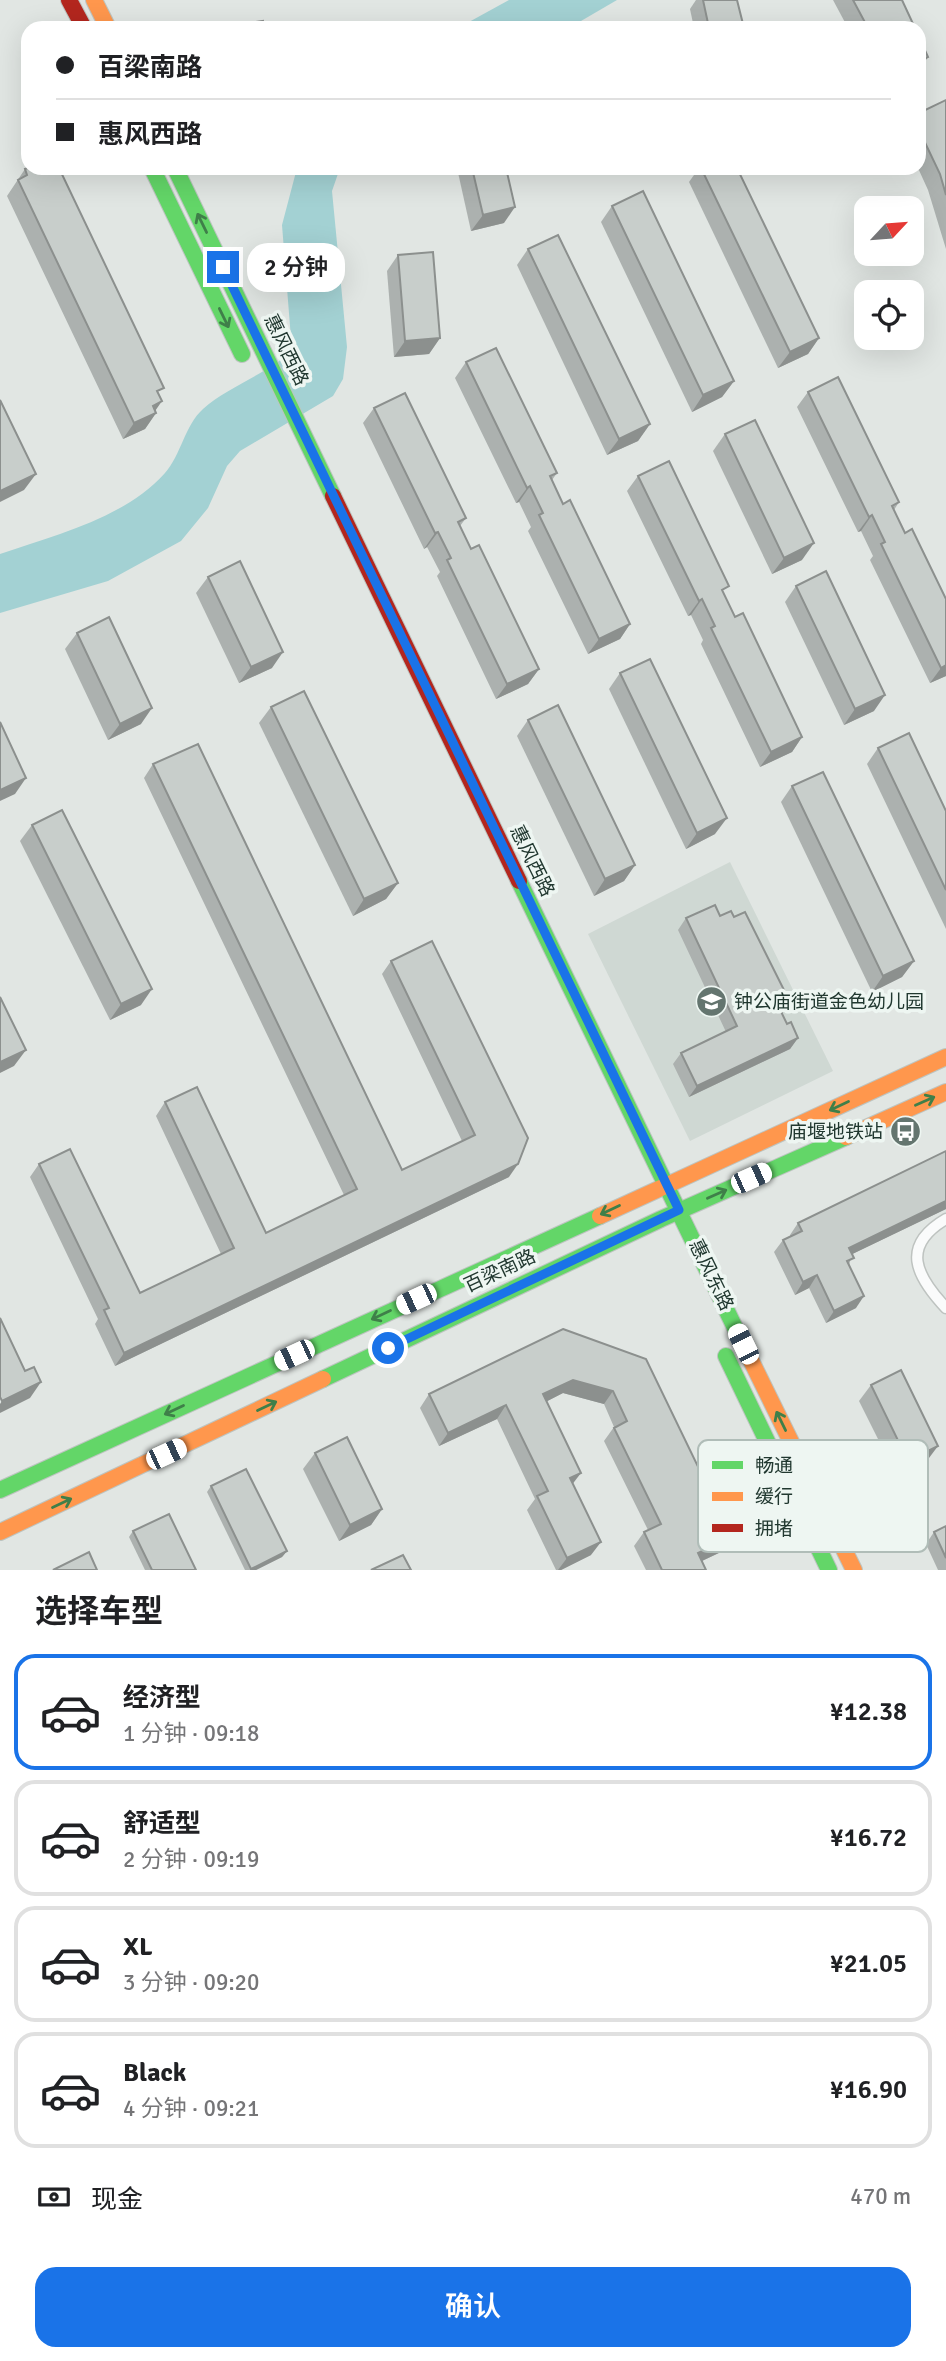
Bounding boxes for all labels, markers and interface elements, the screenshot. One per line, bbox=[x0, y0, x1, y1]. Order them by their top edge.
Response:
text: 百梁南路 bbox=[98, 52, 202, 84]
text: 惠风西路 bbox=[98, 119, 202, 151]
north arrow bbox=[854, 196, 924, 266]
map controls bbox=[854, 196, 924, 350]
one-way arrow bbox=[195, 213, 208, 234]
callout: 2 分钟 bbox=[248, 243, 346, 292]
route end bbox=[207, 251, 239, 283]
text: 2 分钟 bbox=[264, 253, 328, 282]
button: locate bbox=[854, 280, 924, 350]
one-way arrow bbox=[218, 307, 232, 328]
street label: 惠风西路 bbox=[259, 311, 313, 389]
street label: 惠风西路 bbox=[505, 822, 559, 900]
school or university icon: 钟公庙街道金色幼儿园 bbox=[694, 985, 728, 1019]
place label: 钟公庙街道金色幼儿园 bbox=[734, 990, 924, 1014]
one-way arrow bbox=[913, 1094, 935, 1107]
one-way arrow bbox=[829, 1100, 851, 1113]
bus stop icon: 庙堰地铁站 bbox=[889, 1115, 923, 1149]
place label: 庙堰地铁站 bbox=[788, 1120, 883, 1144]
car bbox=[728, 1160, 775, 1196]
one-way arrow bbox=[705, 1186, 727, 1199]
one-way arrow bbox=[600, 1204, 621, 1217]
street label: 惠风东路 bbox=[684, 1236, 738, 1314]
street label: 百梁南路 bbox=[460, 1244, 540, 1298]
car bbox=[393, 1281, 440, 1317]
one-way arrow bbox=[371, 1309, 392, 1322]
car bbox=[725, 1321, 762, 1367]
route start bbox=[372, 1332, 404, 1364]
car bbox=[271, 1337, 318, 1373]
one-way arrow bbox=[256, 1398, 277, 1412]
one-way arrow bbox=[164, 1404, 185, 1417]
one-way arrow bbox=[773, 1411, 787, 1432]
car bbox=[143, 1436, 190, 1472]
legend bbox=[698, 1440, 928, 1552]
text: 畅通 bbox=[755, 1454, 793, 1478]
text: 缓行 bbox=[755, 1485, 793, 1509]
one-way arrow bbox=[51, 1496, 72, 1509]
text: 拥堵 bbox=[755, 1517, 793, 1541]
text: 选择车型 bbox=[35, 1592, 163, 1631]
icon: car bbox=[39, 1681, 102, 1744]
text: 经济型 bbox=[123, 1682, 201, 1714]
text: ¥12.38 bbox=[830, 1696, 907, 1728]
text: 1 分钟 · 09:18 bbox=[123, 1719, 259, 1748]
icon: car bbox=[39, 1807, 102, 1870]
text: 舒适型 bbox=[123, 1808, 201, 1840]
text: ¥16.72 bbox=[830, 1822, 907, 1854]
text: 2 分钟 · 09:19 bbox=[123, 1845, 259, 1874]
text: XL bbox=[123, 1931, 153, 1963]
icon: car bbox=[39, 1933, 102, 1996]
text: ¥21.05 bbox=[830, 1948, 907, 1980]
text: 3 分钟 · 09:20 bbox=[123, 1968, 259, 1997]
text: Black bbox=[123, 2057, 186, 2089]
icon: car bbox=[39, 2059, 102, 2122]
text: ¥16.90 bbox=[830, 2074, 907, 2106]
text: 4 分钟 · 09:21 bbox=[123, 2094, 259, 2123]
icon: cash bbox=[35, 2178, 73, 2216]
text: 470 m bbox=[850, 2182, 911, 2211]
text: 现金 bbox=[91, 2184, 143, 2216]
button: 确认 bbox=[35, 2267, 911, 2347]

